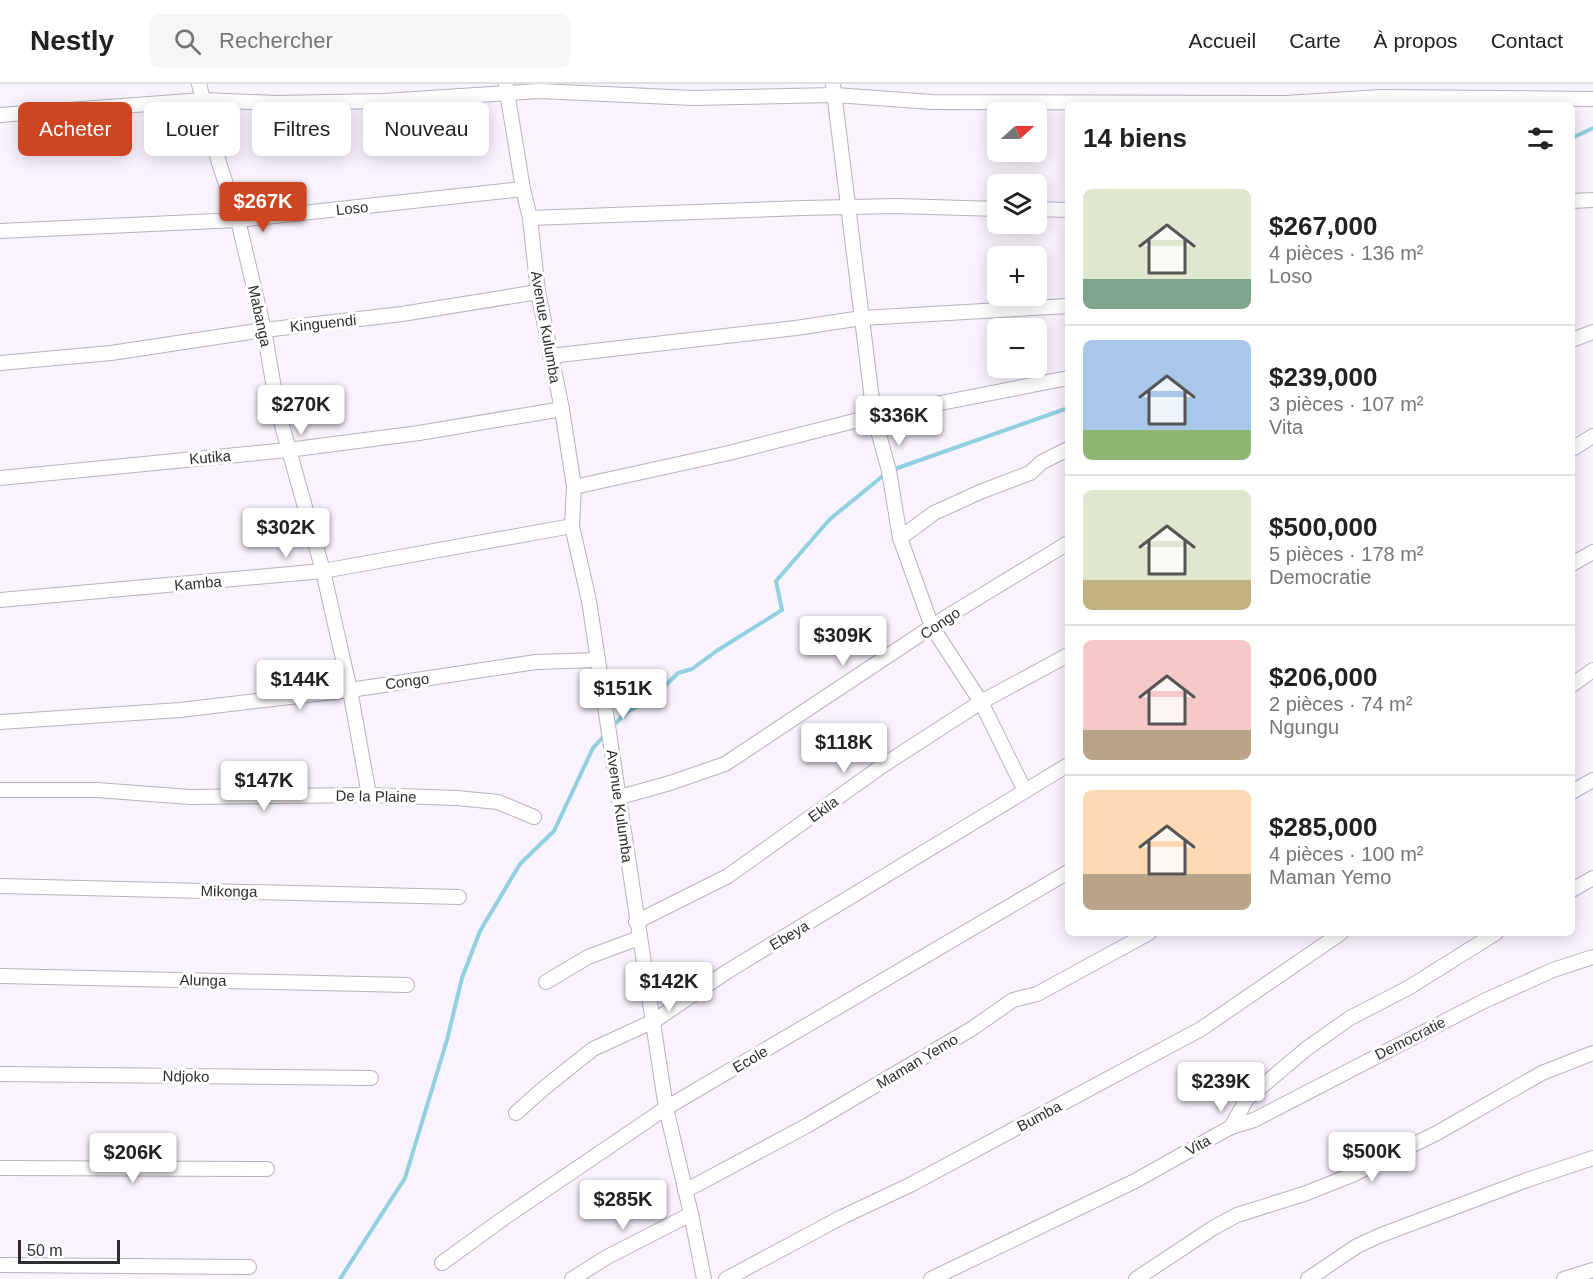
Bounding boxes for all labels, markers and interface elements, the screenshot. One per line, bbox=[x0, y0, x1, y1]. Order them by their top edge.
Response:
search box bbox=[150, 14, 570, 68]
text: Nestly bbox=[30, 25, 114, 56]
icon: search bbox=[171, 25, 204, 58]
text: Rechercher bbox=[219, 28, 333, 53]
text: Accueil bbox=[1189, 29, 1256, 52]
text: Carte bbox=[1289, 29, 1341, 52]
text: À propos bbox=[1374, 29, 1458, 52]
text: Contact bbox=[1491, 29, 1563, 52]
chip: Acheter bbox=[18, 102, 132, 156]
chip: Louer bbox=[144, 102, 240, 156]
chip: Filtres bbox=[252, 102, 351, 156]
chip: Nouveau bbox=[363, 102, 489, 156]
north arrow bbox=[987, 102, 1047, 162]
map controls bbox=[987, 102, 1047, 378]
icon: filters bbox=[1524, 122, 1557, 155]
text: 14 biens bbox=[1083, 123, 1187, 153]
button: layers bbox=[987, 174, 1047, 234]
pin: $267K bbox=[221, 182, 305, 233]
text: $267K bbox=[234, 190, 292, 212]
street label: Loso bbox=[335, 198, 369, 218]
text: $267,000 bbox=[1269, 211, 1377, 241]
icon: home bbox=[1131, 213, 1203, 285]
text: 4 pièces · 136 m² bbox=[1269, 242, 1424, 264]
button: + bbox=[987, 246, 1047, 306]
text: Loso bbox=[1269, 265, 1312, 287]
street label: Avenue Kulumba bbox=[528, 269, 564, 385]
street label: Mabanga bbox=[245, 284, 275, 349]
street label: Kinguendi bbox=[289, 311, 357, 335]
button: − bbox=[987, 318, 1047, 378]
text: $239,000 bbox=[1269, 362, 1377, 392]
icon: home bbox=[1131, 364, 1203, 436]
pin: $270K bbox=[259, 385, 343, 436]
text: $270K bbox=[272, 393, 330, 415]
text: 3 pièces · 107 m² bbox=[1269, 393, 1424, 415]
pin: $336K bbox=[857, 396, 941, 447]
text: $336K bbox=[870, 404, 928, 426]
text: Vita bbox=[1269, 416, 1303, 438]
street label: Kutika bbox=[188, 447, 232, 467]
pin: $302K bbox=[244, 508, 328, 559]
text: $500,000 bbox=[1269, 512, 1377, 542]
icon: home bbox=[1131, 514, 1203, 586]
text: $302K bbox=[257, 516, 315, 538]
text: 5 pièces · 178 m² bbox=[1269, 543, 1424, 565]
text: Democratie bbox=[1269, 566, 1371, 588]
street label: Kamba bbox=[174, 572, 223, 594]
street label: Congo bbox=[917, 604, 963, 642]
pin: $309K bbox=[801, 616, 885, 667]
text: $309K bbox=[814, 624, 872, 646]
pin: $144K bbox=[258, 660, 342, 711]
text: $206,000 bbox=[1269, 662, 1377, 692]
icon: home bbox=[1131, 664, 1203, 736]
text: $144K bbox=[271, 668, 329, 690]
pin: $151K bbox=[581, 669, 665, 720]
street label: Congo bbox=[384, 670, 430, 692]
text: $151K bbox=[594, 677, 652, 699]
text: 2 pièces · 74 m² bbox=[1269, 693, 1412, 715]
text: Ngungu bbox=[1269, 716, 1339, 738]
pin: $118K bbox=[802, 723, 886, 774]
text: $118K bbox=[815, 731, 873, 753]
street label: Avenue Kulumba bbox=[604, 748, 636, 864]
pin: $147K bbox=[222, 761, 306, 812]
text: $147K bbox=[235, 769, 293, 791]
street label: De la Plaine bbox=[335, 787, 417, 805]
street label: Ekila bbox=[805, 792, 842, 825]
text: $285,000 bbox=[1269, 812, 1377, 842]
icon: home bbox=[1131, 814, 1203, 886]
text: 4 pièces · 100 m² bbox=[1269, 843, 1424, 865]
text: Maman Yemo bbox=[1269, 866, 1391, 888]
street label: Mikonga bbox=[201, 882, 258, 900]
street label: Ebeya bbox=[766, 916, 812, 953]
pin: $142K bbox=[627, 962, 711, 1013]
text: $142K bbox=[640, 970, 698, 992]
street label: Alunga bbox=[179, 971, 227, 989]
street label: Democratie bbox=[1372, 1013, 1448, 1063]
street label: Maman Yemo bbox=[873, 1030, 961, 1092]
street label: Ecole bbox=[729, 1042, 771, 1076]
pin: $239K bbox=[1179, 1062, 1263, 1113]
street label: Ndjoko bbox=[163, 1067, 209, 1085]
text: $239K bbox=[1192, 1070, 1250, 1092]
street label: Bumba bbox=[1014, 1097, 1065, 1135]
street label: Vita bbox=[1183, 1131, 1214, 1159]
pin: $500K bbox=[1330, 1132, 1414, 1183]
pin: $206K bbox=[91, 1133, 175, 1184]
text: $500K bbox=[1343, 1140, 1401, 1162]
text: $206K bbox=[104, 1141, 162, 1163]
pin: $285K bbox=[581, 1180, 665, 1231]
text: $285K bbox=[594, 1188, 652, 1210]
scale bar bbox=[18, 1237, 120, 1264]
text: 50 m bbox=[27, 1242, 63, 1259]

